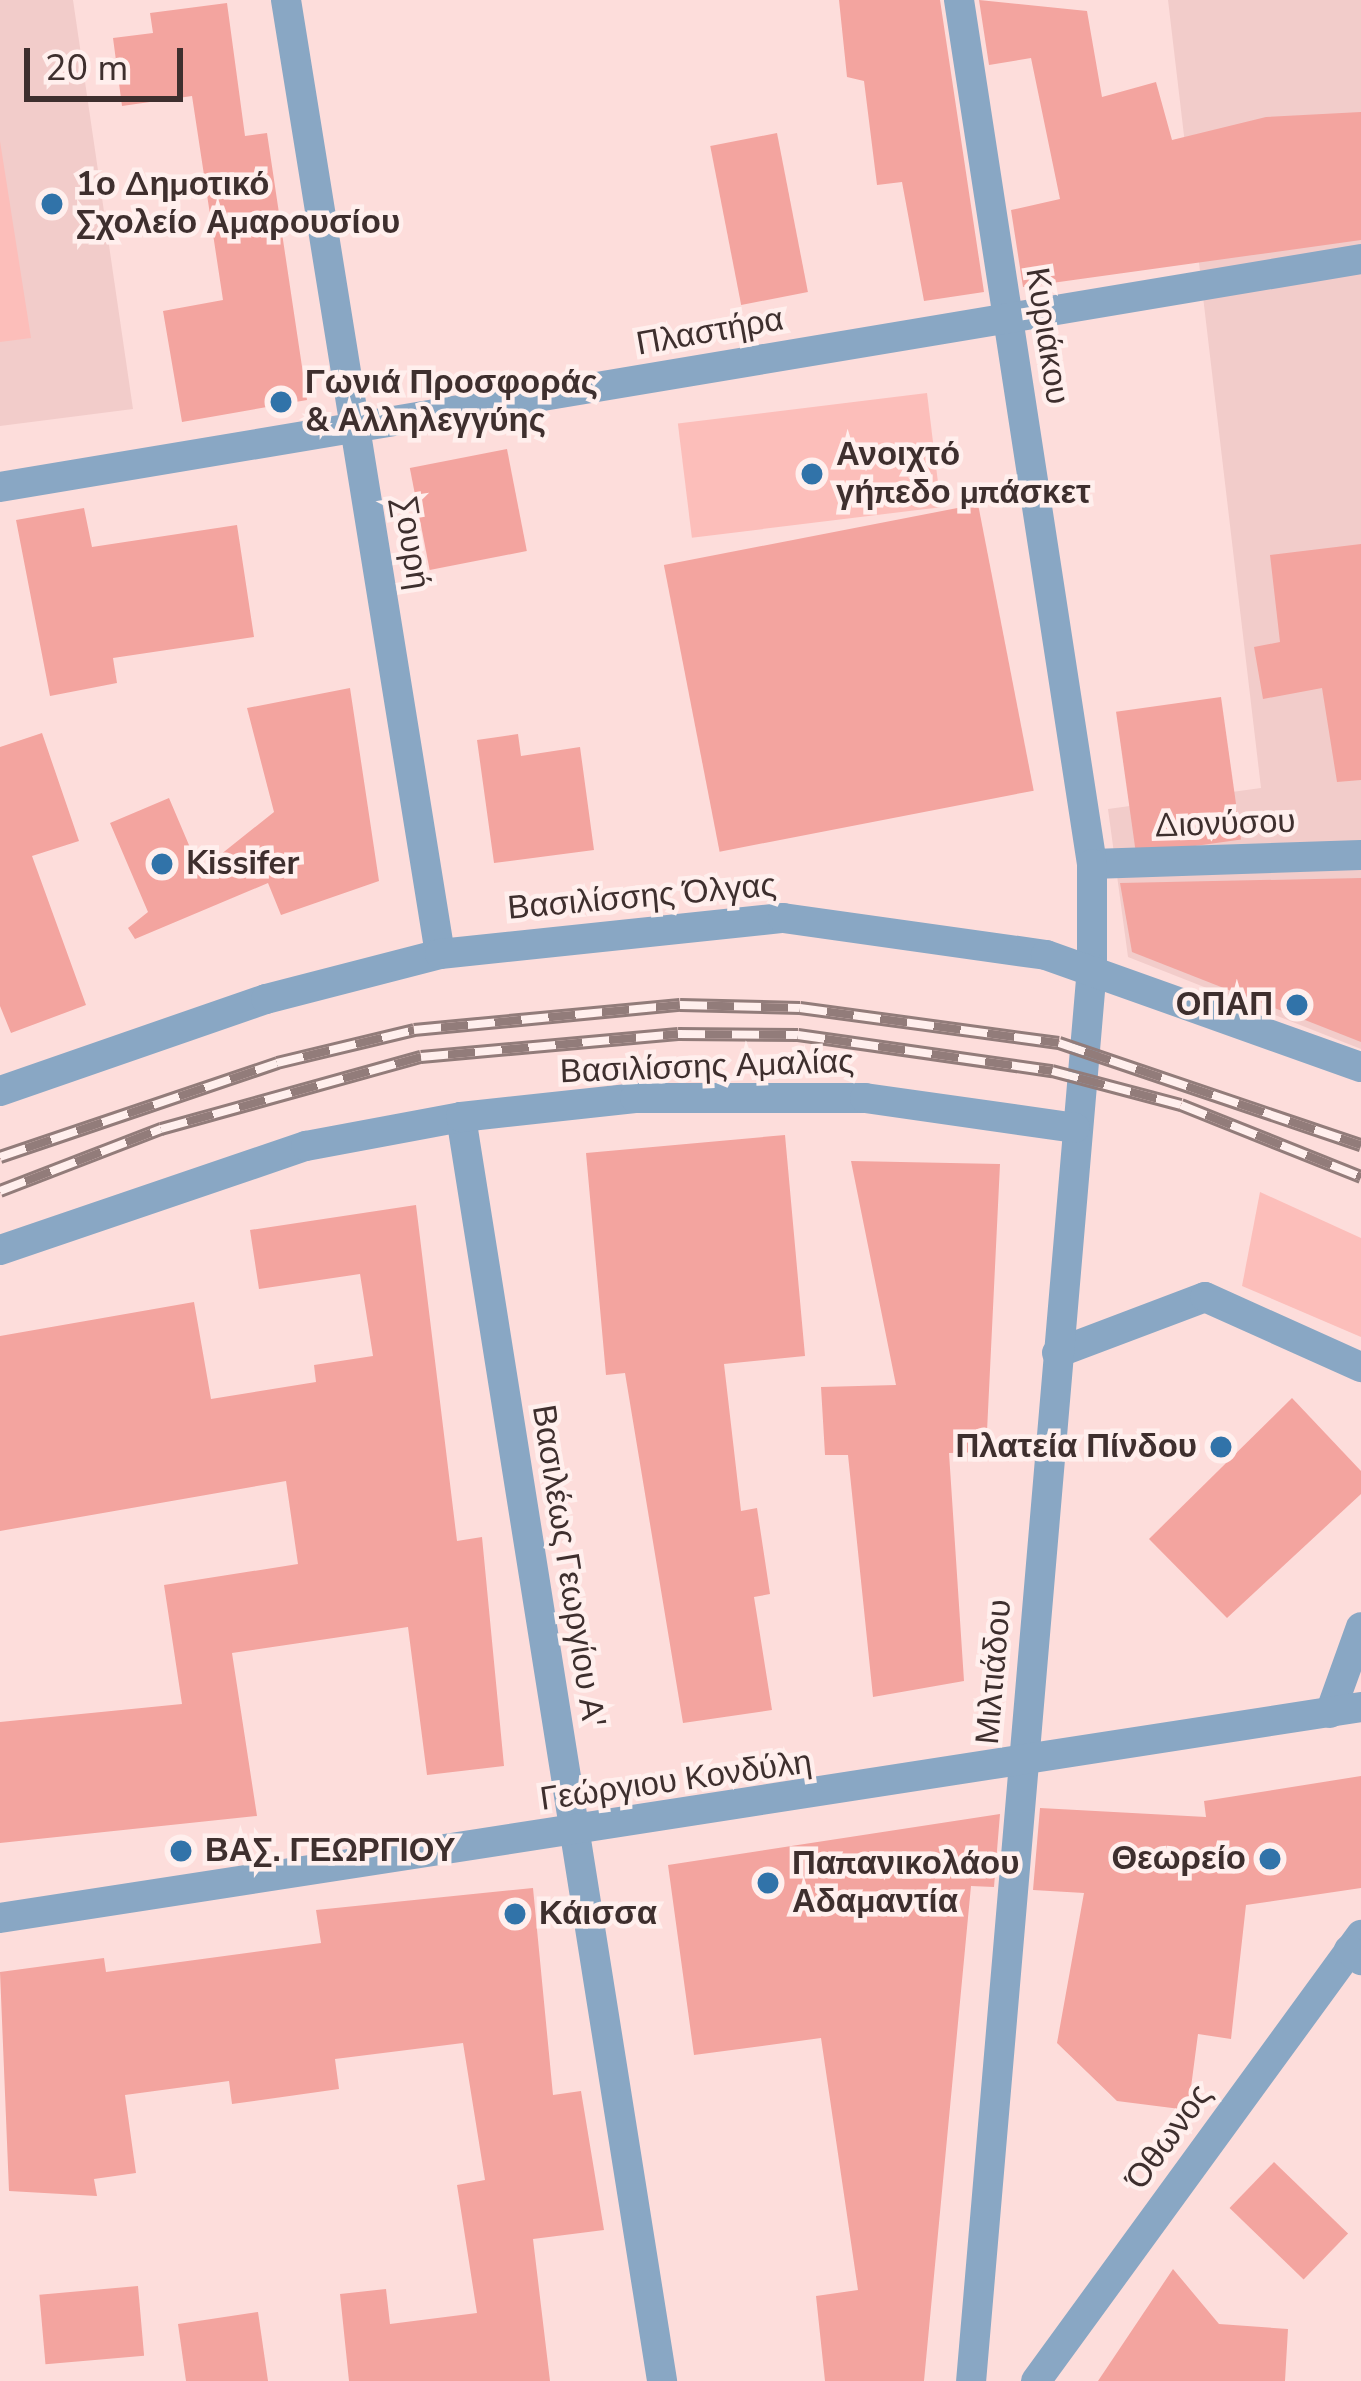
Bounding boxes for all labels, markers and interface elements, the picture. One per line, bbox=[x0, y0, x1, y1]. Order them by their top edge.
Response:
scale bar bbox=[30, 24, 189, 98]
text: 20 m bbox=[45, 44, 128, 93]
place label: 1ο Δημοτικό Σχολείο Αμαρουσίου bbox=[76, 165, 400, 243]
marker: 1ο Δημοτικό Σχολείο Αμαρουσίου bbox=[39, 191, 65, 217]
street label: Κυριάκου bbox=[1017, 265, 1077, 407]
street label: Πλαστήρα bbox=[633, 300, 787, 364]
place label: Γωνιά Προσφοράς & Αλληλεγγύης bbox=[305, 363, 598, 441]
marker: Γωνιά Προσφοράς & Αλληλεγγύης bbox=[268, 389, 294, 415]
place label: Ανοιχτό γήπεδο μπάσκετ bbox=[836, 435, 1091, 513]
marker: Ανοιχτό γήπεδο μπάσκετ bbox=[799, 461, 825, 487]
street label: Σουρή bbox=[384, 494, 438, 592]
street label: Διονύσου bbox=[1154, 802, 1296, 846]
place label: Kissifer bbox=[186, 844, 299, 884]
marker: Kissifer bbox=[149, 851, 175, 877]
street label: Βασιλίσσης Όλγας bbox=[506, 866, 778, 928]
place label: ΟΠΑΠ bbox=[1176, 985, 1273, 1025]
marker: ΟΠΑΠ bbox=[1284, 992, 1310, 1018]
street label: Βασιλίσσης Αμαλίας bbox=[559, 1042, 855, 1092]
street label: Βασιλέως Γεωργίου Α' bbox=[523, 1402, 613, 1730]
place label: Πλατεία Πίνδου bbox=[955, 1427, 1197, 1467]
marker: Πλατεία Πίνδου bbox=[1208, 1434, 1234, 1460]
street label: Μιλτιάδου bbox=[968, 1598, 1020, 1746]
street label: Γεώργιου Κονδύλη bbox=[538, 1742, 814, 1820]
place label: ΒΑΣ. ΓΕΩΡΓΙΟΥ bbox=[205, 1831, 456, 1871]
marker: ΒΑΣ. ΓΕΩΡΓΙΟΥ bbox=[168, 1838, 194, 1864]
place label: Θεωρείο bbox=[1111, 1839, 1246, 1879]
place label: Παπανικολάου Αδαμαντία bbox=[792, 1844, 1019, 1922]
marker: Θεωρείο bbox=[1257, 1846, 1283, 1872]
marker: Παπανικολάου Αδαμαντία bbox=[755, 1870, 781, 1896]
place label: Κάισσα bbox=[539, 1894, 657, 1934]
marker: Κάισσα bbox=[502, 1901, 528, 1927]
street label: Όθωνος bbox=[1118, 2077, 1220, 2197]

